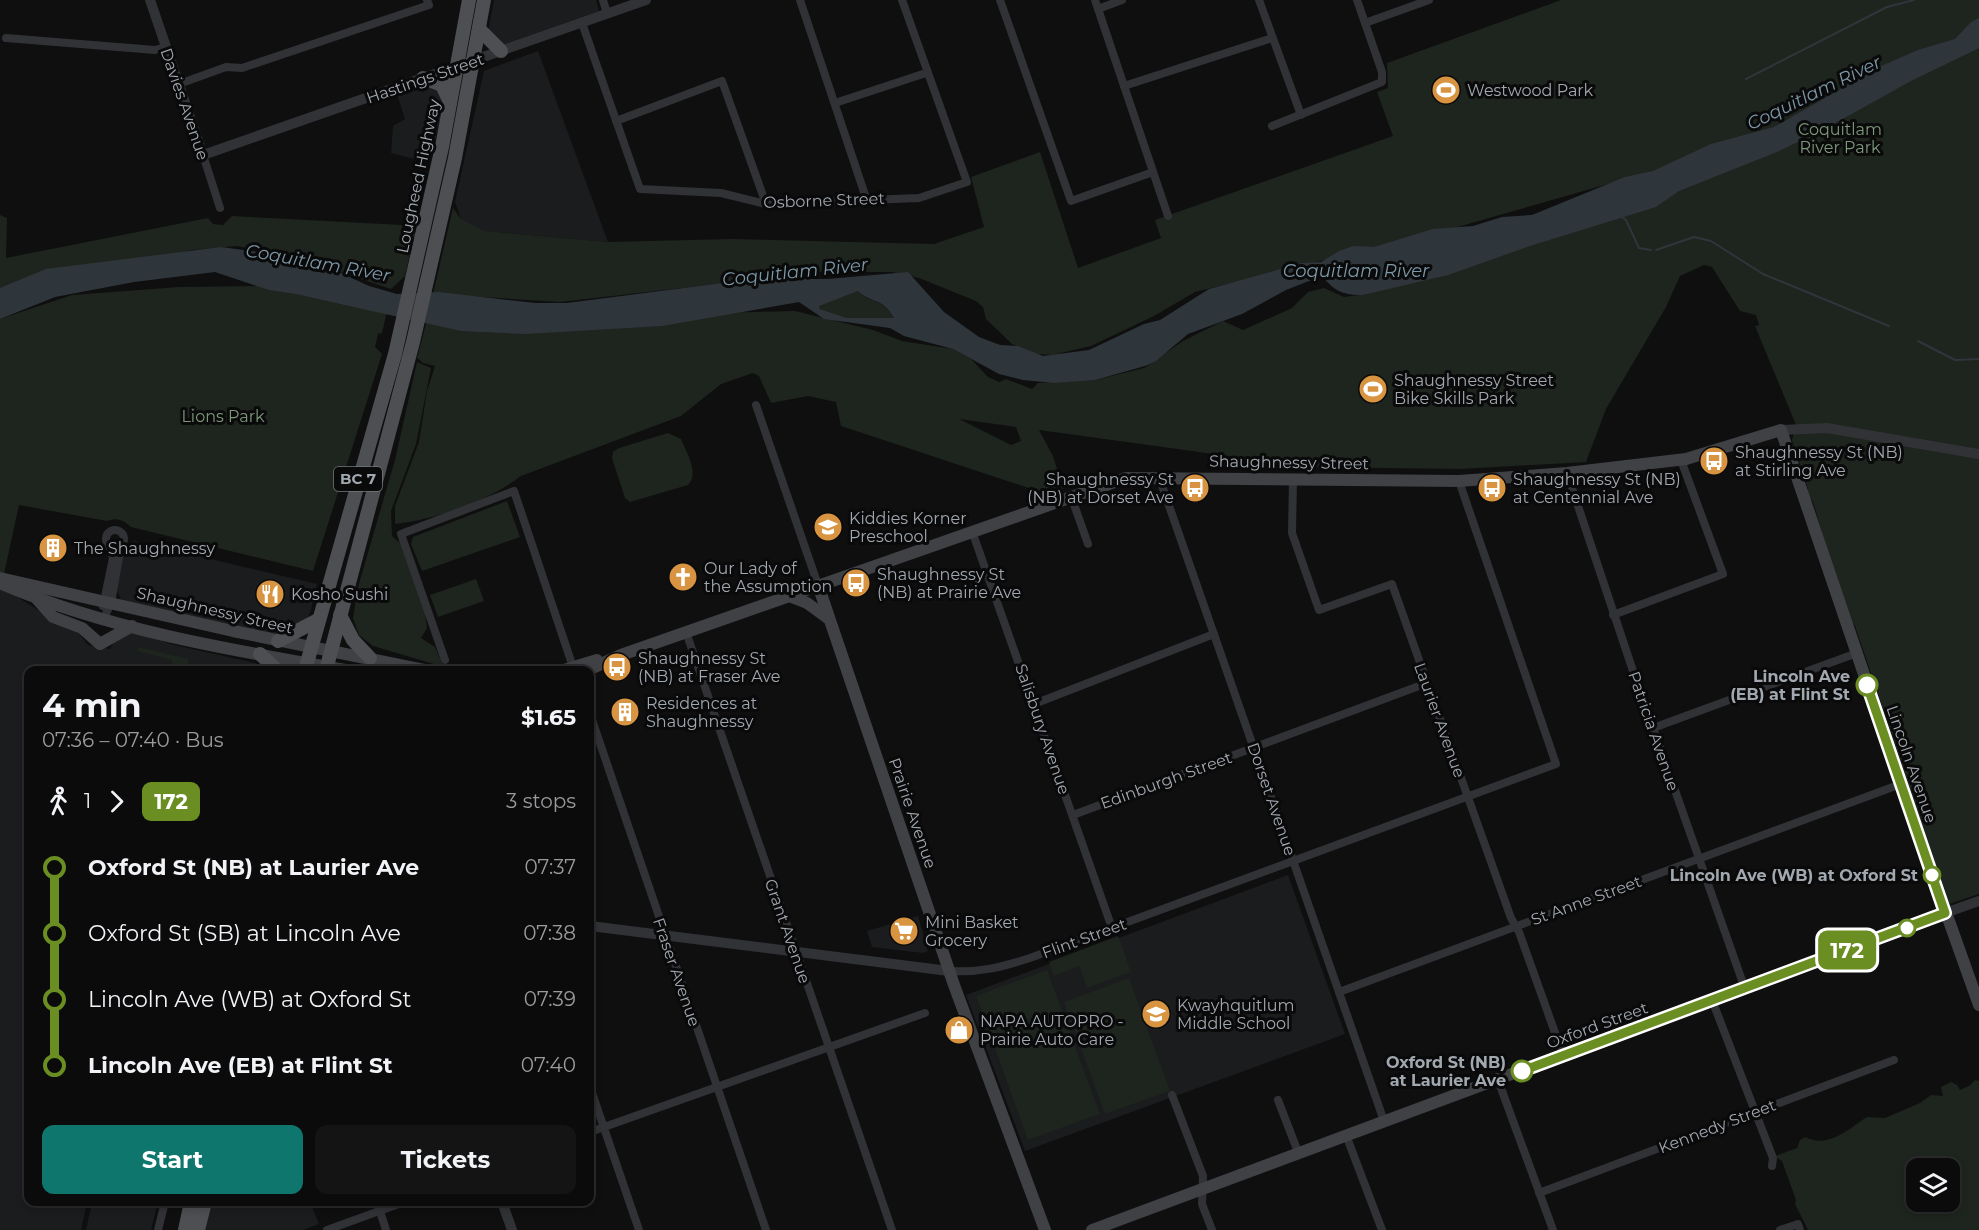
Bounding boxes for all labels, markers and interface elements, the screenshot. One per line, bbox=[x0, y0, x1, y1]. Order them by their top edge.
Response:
street label: Davies Avenue bbox=[156, 46, 213, 163]
street label: Hastings Street bbox=[364, 49, 487, 108]
water label: Coquitlam River bbox=[1743, 51, 1885, 135]
sports icon: Westwood Park bbox=[1430, 74, 1462, 106]
place label: Westwood Park bbox=[1467, 81, 1594, 100]
street label: Lougheed Highway bbox=[393, 97, 444, 255]
park label: Coquitlam River Park bbox=[1798, 120, 1882, 157]
street label: Osborne Street bbox=[763, 189, 886, 212]
water label: Coquitlam River bbox=[244, 239, 393, 287]
water label: Coquitlam River bbox=[721, 253, 870, 291]
water label: Coquitlam River bbox=[1283, 260, 1430, 282]
place label: Shaughnessy Street Bike Skills Park bbox=[1394, 371, 1554, 408]
sports icon: Shaughnessy Street Bike Skills Park bbox=[1357, 373, 1389, 405]
park label: Lions Park bbox=[181, 407, 265, 426]
place label: Shaughnessy St (NB) at Stirling Ave bbox=[1735, 443, 1903, 480]
bus stop icon: Shaughnessy St (NB) at Stirling Ave bbox=[1698, 445, 1730, 477]
street label: Shaughnessy Street bbox=[1209, 452, 1370, 473]
road number: BC 7 bbox=[334, 467, 382, 491]
place label: Shaughnessy St (NB) at Dorset Ave bbox=[1027, 470, 1175, 507]
place label: Shaughnessy St (NB) at Centennial Ave bbox=[1513, 470, 1681, 507]
bus stop icon: Shaughnessy St (NB) at Dorset Ave bbox=[1179, 472, 1211, 504]
bus stop icon: Shaughnessy St (NB) at Centennial Ave bbox=[1476, 472, 1508, 504]
place label: Kiddies Korner Preschool bbox=[849, 509, 967, 546]
school or university icon: Kiddies Korner Preschool bbox=[812, 511, 844, 543]
building icon: The Shaughnessy bbox=[37, 532, 69, 564]
place label: The Shaughnessy bbox=[74, 539, 216, 558]
place label: Our Lady of the Assumption bbox=[704, 559, 832, 596]
church icon: Our Lady of the Assumption bbox=[667, 561, 699, 593]
place label: Shaughnessy St (NB) at Prairie Ave bbox=[877, 565, 1021, 602]
bus stop icon: Shaughnessy St (NB) at Prairie Ave bbox=[840, 567, 872, 599]
restaurant icon: Kosho Sushi bbox=[254, 578, 286, 610]
street label: Shaughnessy Street bbox=[135, 583, 295, 638]
place label: Kosho Sushi bbox=[291, 585, 388, 604]
place label: Shaughnessy St (NB) at Fraser Ave bbox=[638, 649, 780, 686]
bus stop icon: Shaughnessy St (NB) at Fraser Ave bbox=[601, 651, 633, 683]
street label: Laurier Avenue bbox=[1410, 660, 1469, 780]
street label: Salisbury Avenue bbox=[1011, 661, 1074, 797]
place label: Lincoln Ave (EB) at Flint St bbox=[1730, 667, 1850, 704]
street label: Patricia Avenue bbox=[1624, 669, 1683, 793]
marker: Lincoln Ave (EB) at Flint St bbox=[1856, 674, 1878, 696]
text: 4 min bbox=[42, 685, 141, 725]
place label: Residences at Shaughnessy bbox=[646, 694, 758, 731]
building icon: Residences at Shaughnessy bbox=[609, 696, 641, 728]
street label: Lincoln Avenue bbox=[1882, 703, 1941, 825]
text: $1.65 bbox=[521, 704, 576, 731]
text: 07:36 – 07:40 · Bus bbox=[42, 728, 224, 752]
street label: Dorset Avenue bbox=[1243, 740, 1300, 858]
street label: Edinburgh Street bbox=[1098, 748, 1235, 813]
street label: Prairie Avenue bbox=[885, 755, 940, 871]
icon: walk bbox=[42, 785, 75, 818]
icon: forward bbox=[100, 785, 133, 818]
text: 1 bbox=[84, 789, 91, 813]
text: 172 bbox=[154, 789, 188, 814]
text: 3 stops bbox=[506, 789, 576, 813]
text: Oxford St (NB) at Laurier Ave bbox=[88, 854, 419, 881]
text: 07:37 bbox=[524, 855, 576, 879]
place label: Lincoln Ave (WB) at Oxford St bbox=[1670, 866, 1918, 885]
marker: Lincoln Ave (WB) at Oxford St bbox=[1923, 866, 1941, 884]
street label: St Anne Street bbox=[1528, 872, 1644, 929]
street label: Grant Avenue bbox=[761, 876, 814, 986]
place label: Mini Basket Grocery bbox=[925, 913, 1019, 950]
street label: Flint Street bbox=[1039, 914, 1130, 963]
street label: Fraser Avenue bbox=[649, 915, 704, 1029]
supermarket icon: Mini Basket Grocery bbox=[888, 915, 920, 947]
unlabelled marker bbox=[1898, 919, 1916, 937]
text: Oxford St (SB) at Lincoln Ave bbox=[88, 920, 401, 947]
text: 07:38 bbox=[523, 921, 576, 945]
line badge: 172 bbox=[1812, 930, 1882, 970]
text: 172 bbox=[1830, 938, 1864, 963]
text: Lincoln Ave (WB) at Oxford St bbox=[88, 986, 411, 1013]
text: 07:39 bbox=[524, 987, 576, 1011]
place label: Kwayhquitlum Middle School bbox=[1177, 996, 1294, 1033]
school or university icon: Kwayhquitlum Middle School bbox=[1140, 998, 1172, 1030]
street label: Oxford Street bbox=[1544, 998, 1651, 1053]
place label: NAPA AUTOPRO - Prairie Auto Care bbox=[980, 1012, 1124, 1049]
shop icon: NAPA AUTOPRO - Prairie Auto Care bbox=[943, 1014, 975, 1046]
text: Lincoln Ave (EB) at Flint St bbox=[88, 1052, 393, 1079]
text: 07:40 bbox=[521, 1053, 576, 1077]
place label: Oxford St (NB) at Laurier Ave bbox=[1386, 1053, 1506, 1090]
marker: Oxford St (NB) at Laurier Ave bbox=[1511, 1060, 1533, 1082]
street label: Kennedy Street bbox=[1656, 1095, 1779, 1158]
button: Start bbox=[42, 1125, 303, 1194]
button: Tickets bbox=[315, 1125, 576, 1194]
map controls bbox=[1906, 1158, 1960, 1212]
button: layers bbox=[1906, 1158, 1960, 1212]

